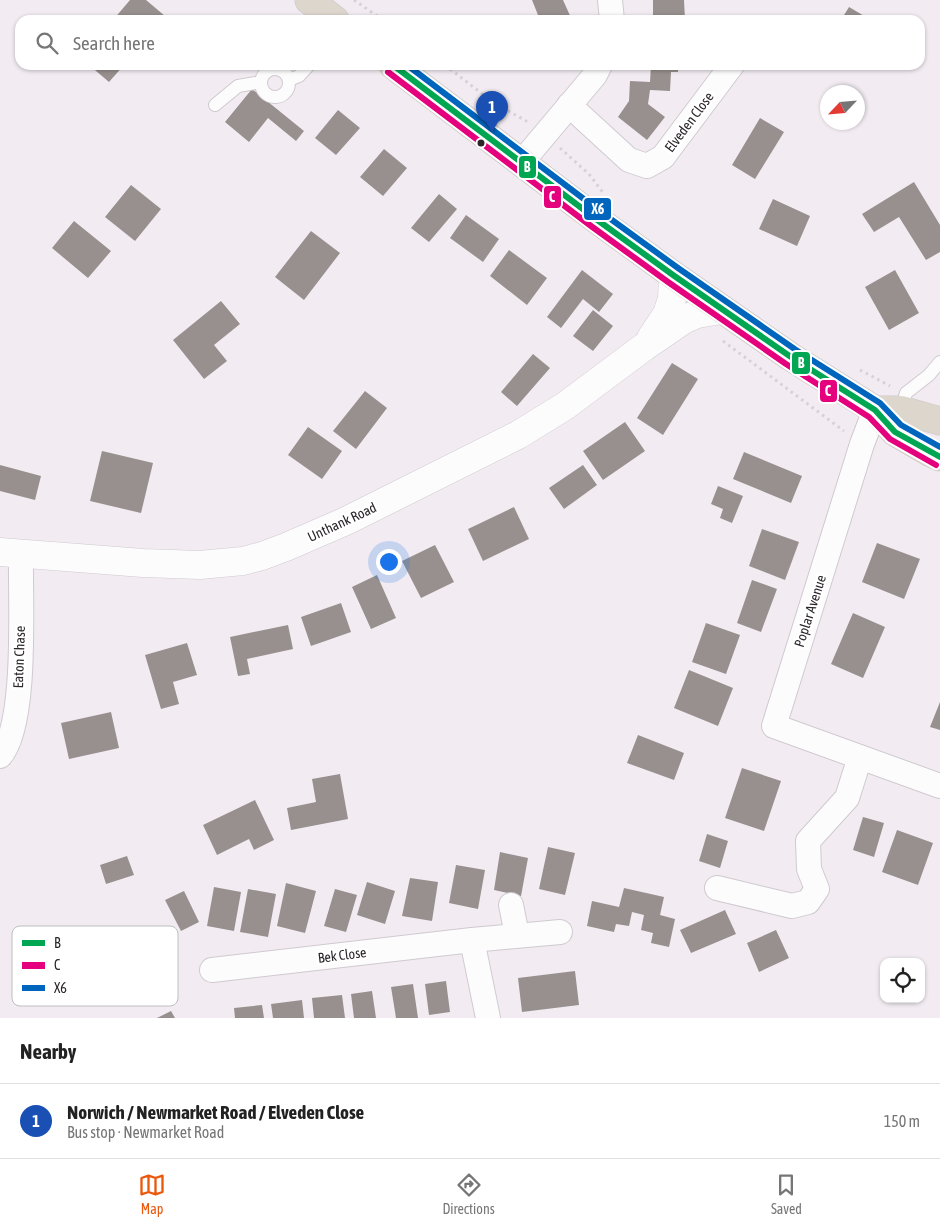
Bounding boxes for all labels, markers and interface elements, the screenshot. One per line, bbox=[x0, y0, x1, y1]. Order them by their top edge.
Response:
search box bbox=[15, 15, 925, 70]
icon: search bbox=[33, 29, 61, 57]
text: Search here bbox=[73, 32, 155, 54]
north arrow bbox=[820, 85, 865, 130]
street label: Elveden Close bbox=[661, 89, 717, 155]
pin: 1 bbox=[476, 91, 508, 132]
unlabelled marker bbox=[476, 138, 486, 148]
line badge: B bbox=[518, 155, 537, 179]
text: B bbox=[524, 159, 531, 175]
line badge: C bbox=[543, 185, 562, 209]
text: C bbox=[549, 189, 556, 205]
line badge: X6 bbox=[583, 197, 612, 221]
text: X6 bbox=[591, 201, 605, 217]
line badge: B bbox=[791, 351, 811, 375]
text: B bbox=[798, 355, 805, 371]
line badge: C bbox=[819, 379, 838, 403]
text: C bbox=[825, 383, 832, 399]
street label: Unthank Road bbox=[305, 499, 379, 545]
your location bbox=[376, 549, 402, 575]
street label: Poplar Avenue bbox=[791, 573, 829, 649]
street label: Eaton Chase bbox=[10, 625, 28, 689]
legend bbox=[12, 926, 178, 1006]
text: B bbox=[54, 935, 61, 951]
street label: Bek Close bbox=[317, 944, 367, 966]
text: C bbox=[54, 957, 61, 973]
map controls bbox=[880, 958, 925, 1003]
button: locate bbox=[880, 958, 925, 1003]
text: X6 bbox=[54, 980, 67, 996]
text: Nearby bbox=[20, 1039, 76, 1063]
text: Norwich / Newmarket Road / Elveden Close bbox=[67, 1101, 364, 1123]
text: 1 bbox=[32, 1112, 40, 1130]
text: 150 m bbox=[884, 1112, 920, 1130]
text: Bus stop · Newmarket Road bbox=[67, 1123, 224, 1141]
tab: Map bbox=[138, 1171, 166, 1217]
tab: Directions bbox=[442, 1171, 495, 1217]
tab: Saved bbox=[771, 1171, 802, 1217]

